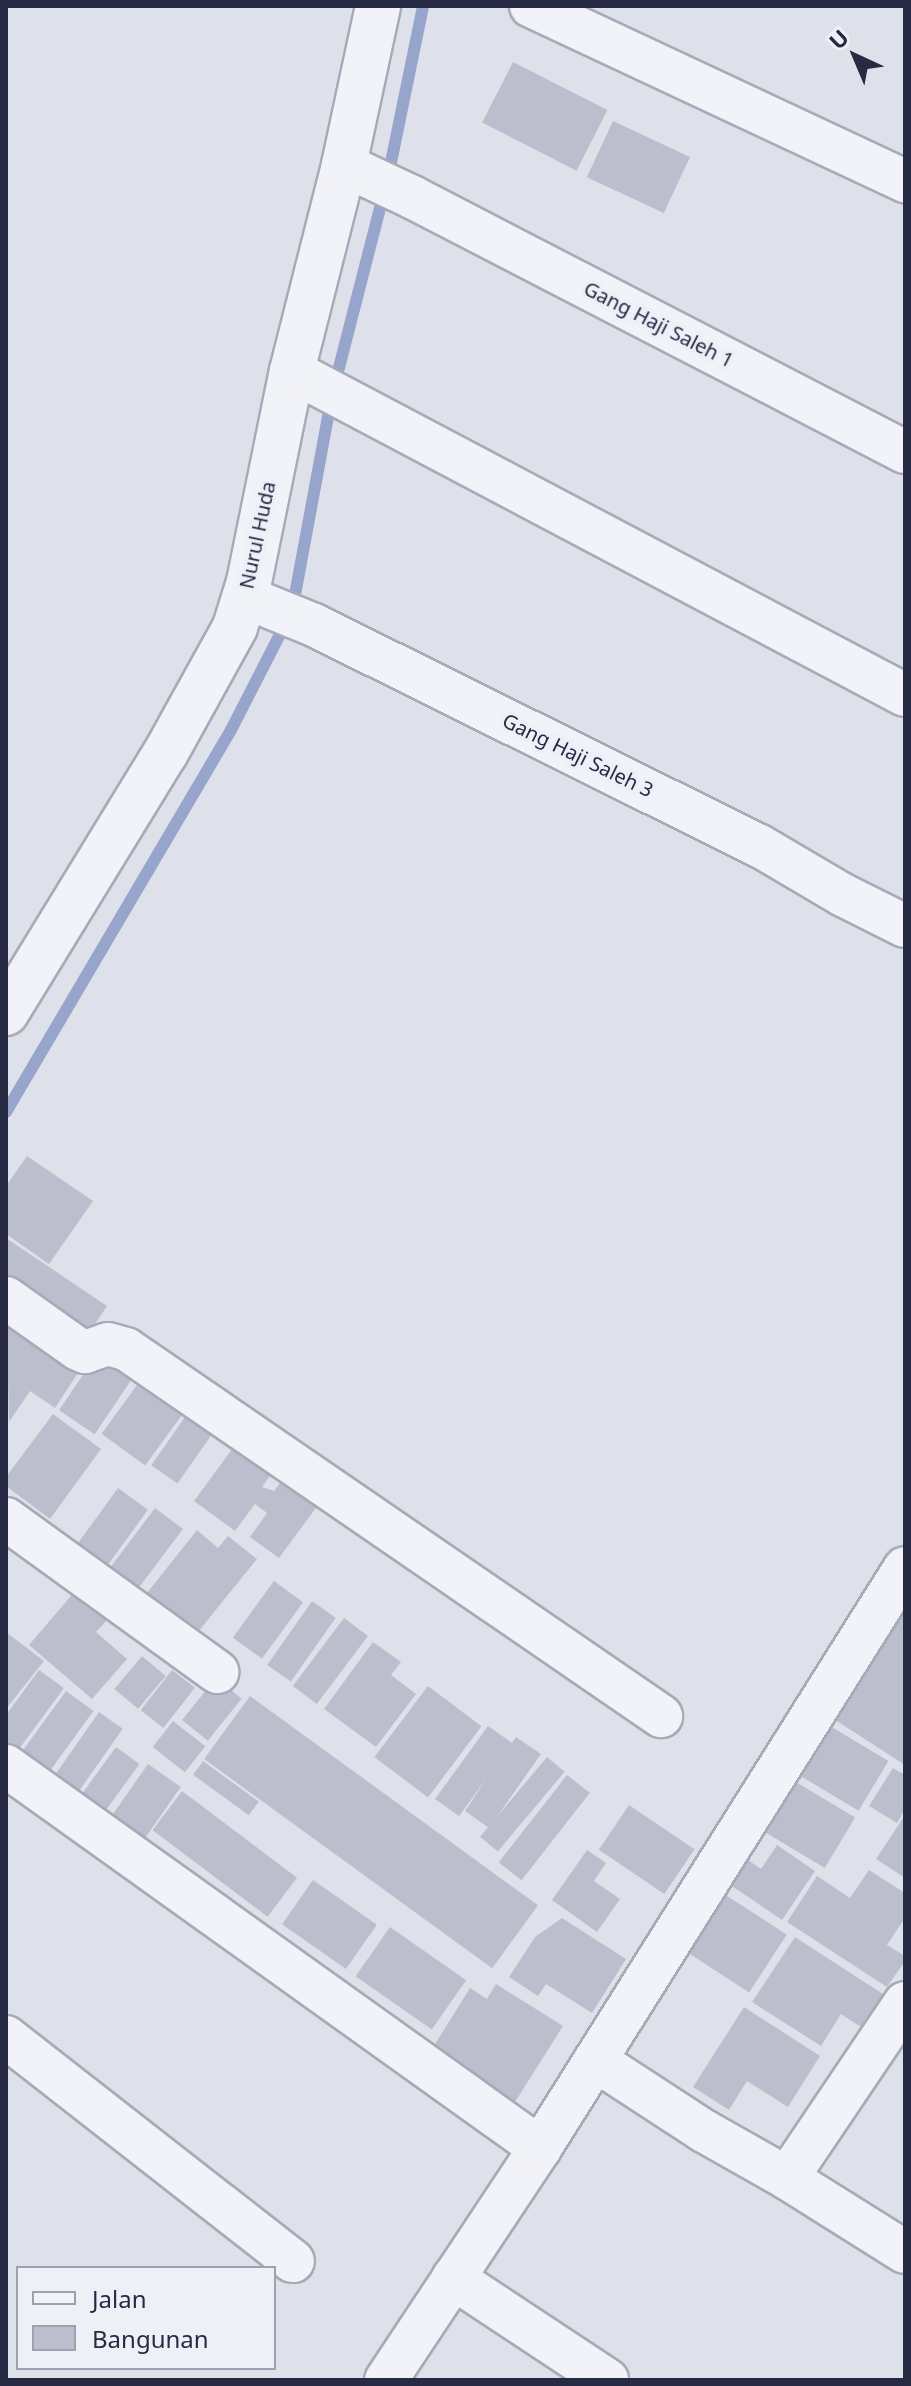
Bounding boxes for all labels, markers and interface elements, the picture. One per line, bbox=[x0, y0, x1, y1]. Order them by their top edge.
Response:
north arrow bbox=[815, 16, 895, 96]
text: U bbox=[822, 22, 855, 55]
street label: Gang Haji Saleh 1 bbox=[580, 276, 738, 372]
street label: Nurul Huda bbox=[234, 479, 280, 591]
street label: Gang Haji Saleh 3 bbox=[499, 708, 657, 802]
legend bbox=[16, 2266, 276, 2370]
text: Jalan bbox=[92, 2282, 147, 2315]
text: Bangunan bbox=[92, 2322, 209, 2355]

